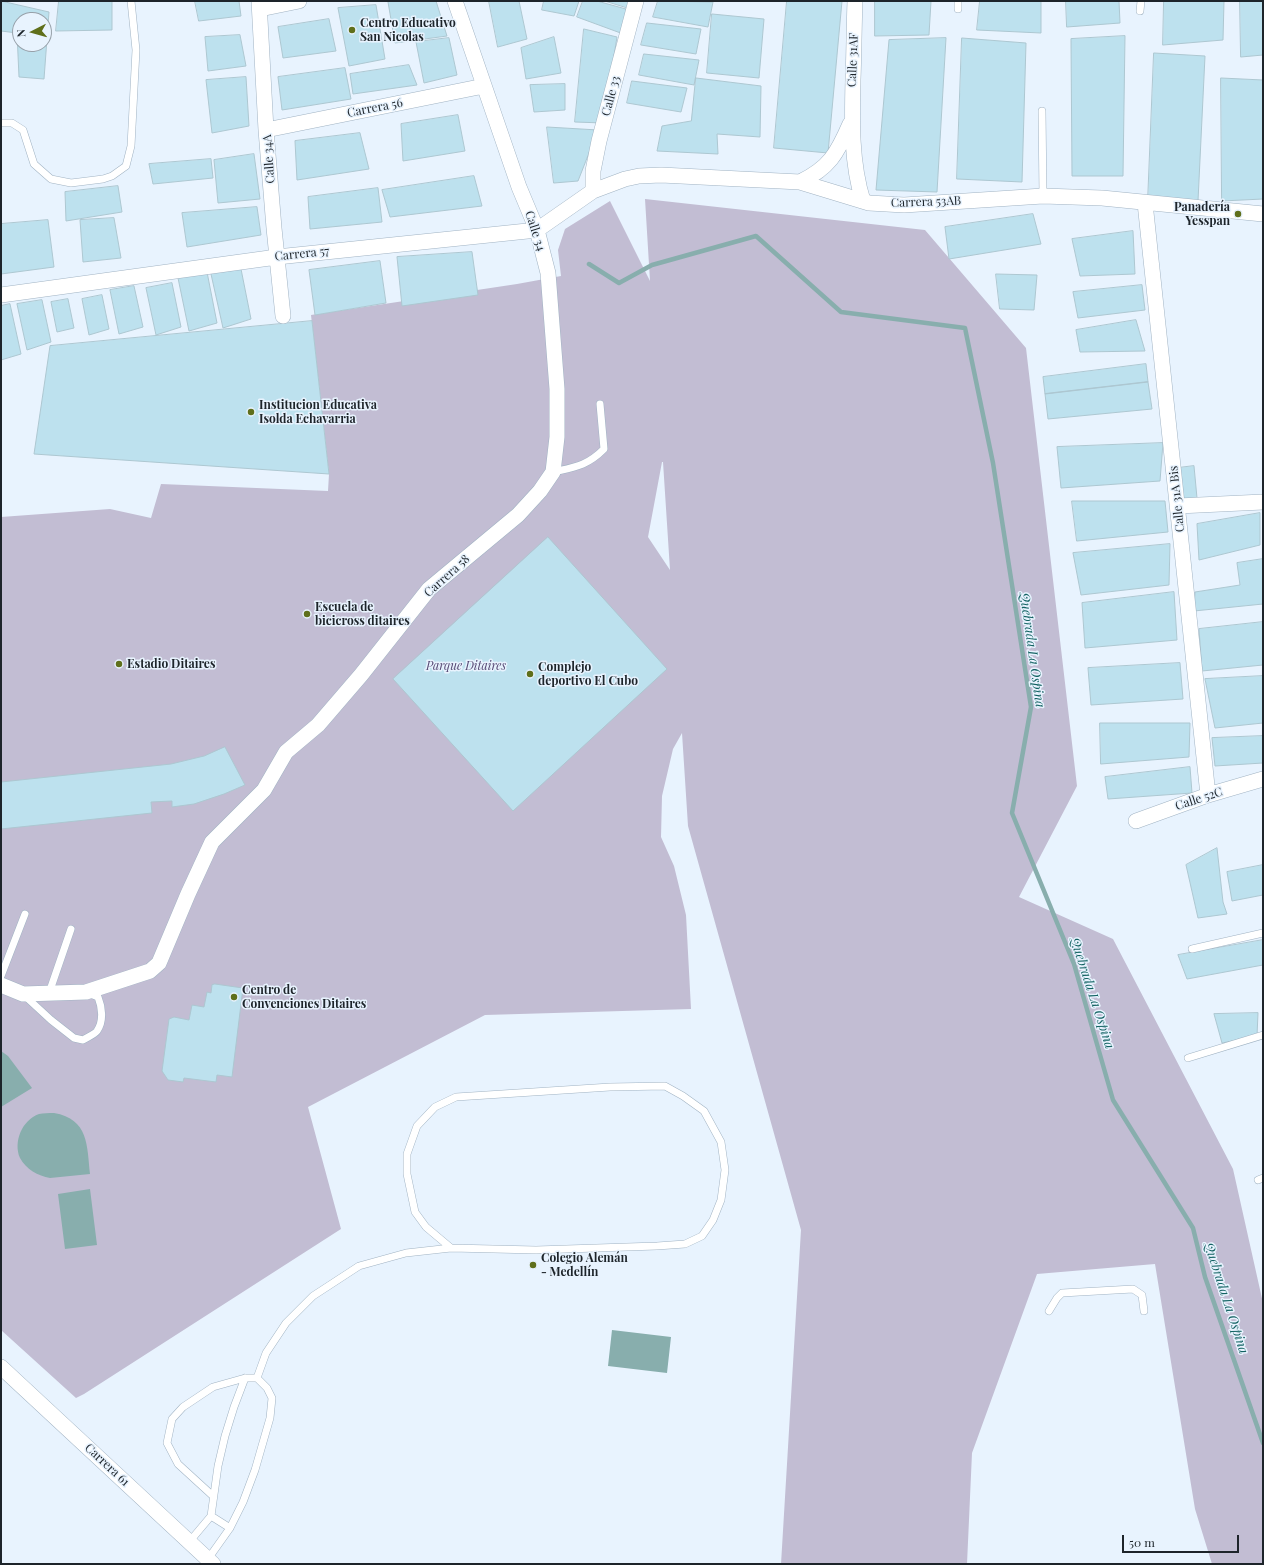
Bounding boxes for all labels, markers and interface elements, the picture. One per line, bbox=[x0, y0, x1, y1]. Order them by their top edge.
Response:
north arrow bbox=[12, 12, 52, 52]
place label: Centro Educativo San Nicolas bbox=[360, 16, 456, 44]
marker: Centro Educativo San Nicolas bbox=[347, 25, 357, 35]
text: N bbox=[13, 28, 28, 38]
street label: Calle 31AF bbox=[845, 33, 861, 87]
street label: Calle 33 bbox=[599, 74, 623, 118]
street label: Carrera 56 bbox=[346, 96, 404, 120]
street label: Calle 34A bbox=[260, 134, 278, 184]
street label: Carrera 53AB bbox=[891, 194, 961, 210]
place label: Panadería Yesspan bbox=[1174, 200, 1230, 228]
street label: Calle 34 bbox=[522, 209, 548, 253]
marker: Panadería Yesspan bbox=[1233, 209, 1243, 219]
street label: Carrera 57 bbox=[274, 244, 330, 264]
place label: Institucion Educativa Isolda Echavarria bbox=[259, 398, 377, 426]
marker: Institucion Educativa Isolda Echavarria bbox=[246, 407, 256, 417]
street label: Calle 31A Bis bbox=[1166, 465, 1188, 533]
street label: Carrera 58 bbox=[421, 552, 473, 600]
water label: Quebrada La Ospina bbox=[1016, 591, 1048, 709]
place label: Escuela de bicicross ditaires bbox=[315, 600, 410, 628]
marker: Escuela de bicicross ditaires bbox=[302, 609, 312, 619]
place label: Estadio Ditaires bbox=[127, 657, 215, 671]
marker: Estadio Ditaires bbox=[114, 659, 124, 669]
park label: Parque Ditaires bbox=[426, 659, 506, 673]
place label: Complejo deportivo El Cubo bbox=[538, 660, 638, 688]
marker: Complejo deportivo El Cubo bbox=[525, 669, 535, 679]
street label: Calle 52C bbox=[1173, 785, 1225, 813]
water label: Quebrada La Ospina bbox=[1067, 935, 1117, 1051]
place label: Centro de Convenciones Ditaires bbox=[242, 983, 366, 1011]
marker: Centro de Convenciones Ditaires bbox=[229, 992, 239, 1002]
water label: Quebrada La Ospina bbox=[1201, 1240, 1251, 1356]
place label: Colegio Alemán - Medellín bbox=[541, 1251, 628, 1279]
marker: Colegio Alemán - Medellín bbox=[528, 1260, 538, 1270]
street label: Carrera 61 bbox=[82, 1441, 132, 1489]
scale bar bbox=[1124, 1527, 1241, 1553]
text: 50 m bbox=[1129, 1534, 1155, 1550]

